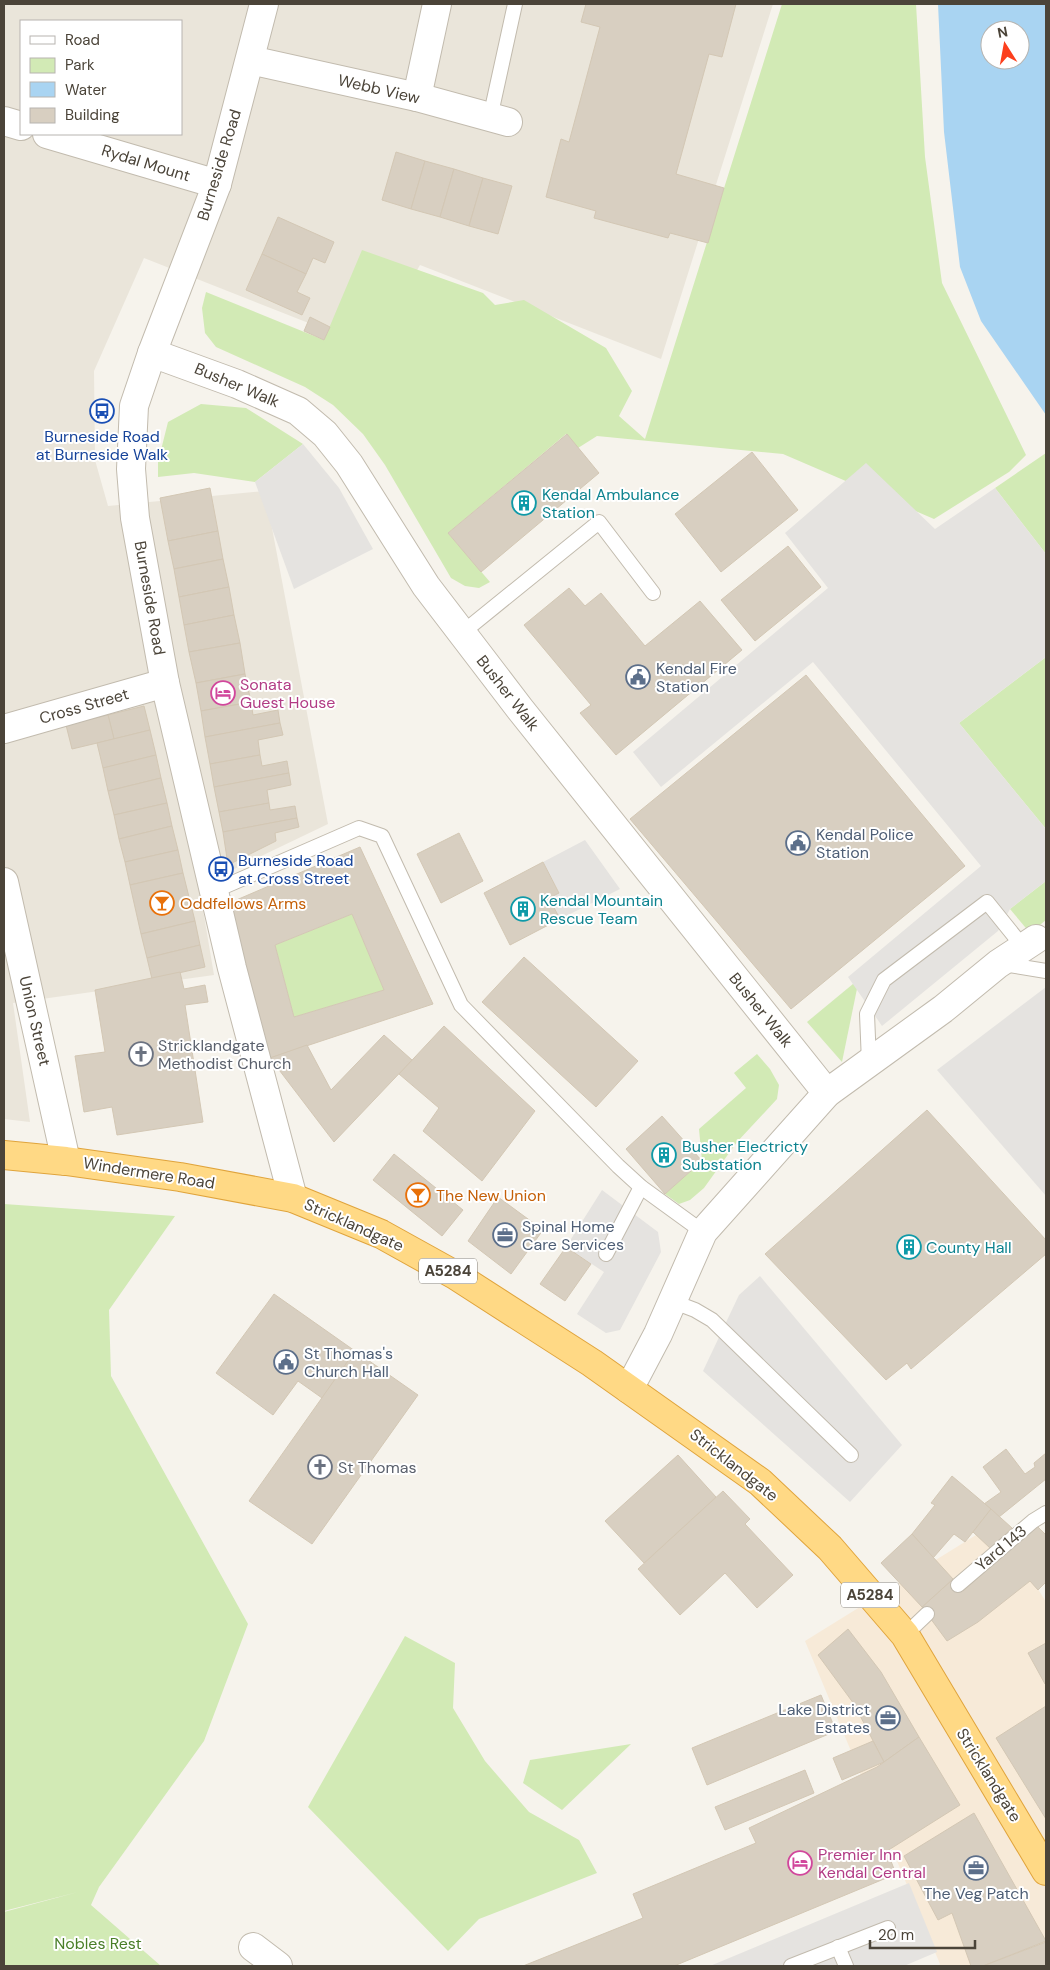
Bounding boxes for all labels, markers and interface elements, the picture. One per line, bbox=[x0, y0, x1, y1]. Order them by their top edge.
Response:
legend bbox=[20, 20, 182, 135]
north arrow bbox=[980, 20, 1030, 70]
text: N bbox=[996, 22, 1009, 42]
text: Road bbox=[65, 30, 100, 50]
text: Park bbox=[65, 55, 95, 75]
street label: Webb View bbox=[336, 69, 422, 109]
text: Water bbox=[65, 80, 107, 100]
text: Building bbox=[65, 105, 120, 125]
street label: Burneside Road bbox=[192, 107, 246, 223]
street label: Rydal Mount bbox=[99, 140, 193, 186]
street label: Busher Walk bbox=[191, 358, 283, 412]
bus stop icon: Burneside Road at Burneside Walk bbox=[89, 398, 115, 424]
place label: Burneside Road at Burneside Walk bbox=[36, 426, 168, 465]
place label: Kendal Ambulance Station bbox=[542, 484, 679, 523]
building icon: Kendal Ambulance Station bbox=[511, 490, 537, 516]
street label: Burneside Road bbox=[130, 539, 170, 657]
street label: Busher Walk bbox=[472, 651, 544, 735]
place label: Kendal Fire Station bbox=[656, 658, 737, 697]
public building icon: Kendal Fire Station bbox=[625, 664, 651, 690]
place label: Sonata Guest House bbox=[240, 674, 335, 713]
hotel icon: Sonata Guest House bbox=[210, 680, 236, 706]
street label: Cross Street bbox=[37, 683, 131, 729]
place label: Kendal Police Station bbox=[816, 824, 914, 863]
public building icon: Kendal Police Station bbox=[785, 830, 811, 856]
place label: Burneside Road at Cross Street bbox=[238, 850, 354, 889]
bus stop icon: Burneside Road at Cross Street bbox=[208, 856, 234, 882]
bar icon: Oddfellows Arms bbox=[149, 890, 175, 916]
place label: Kendal Mountain Rescue Team bbox=[540, 890, 663, 929]
place label: Oddfellows Arms bbox=[180, 893, 306, 914]
building icon: Kendal Mountain Rescue Team bbox=[510, 896, 536, 922]
street label: Busher Walk bbox=[724, 968, 798, 1052]
street label: Union Street bbox=[14, 974, 56, 1068]
place label: Stricklandgate Methodist Church bbox=[158, 1035, 291, 1074]
church icon: Stricklandgate Methodist Church bbox=[128, 1041, 154, 1067]
place label: Busher Electricty Substation bbox=[682, 1136, 808, 1175]
building icon: Busher Electricty Substation bbox=[651, 1142, 677, 1168]
street label: Windermere Road bbox=[82, 1152, 216, 1194]
bar icon: The New Union bbox=[405, 1182, 431, 1208]
place label: The New Union bbox=[436, 1185, 546, 1206]
street label: Stricklandgate bbox=[301, 1194, 407, 1256]
place label: Spinal Home Care Services bbox=[522, 1216, 624, 1255]
office icon: Spinal Home Care Services bbox=[492, 1222, 518, 1248]
building icon: County Hall bbox=[896, 1234, 922, 1260]
place label: County Hall bbox=[926, 1237, 1011, 1258]
road number: A5284 bbox=[419, 1258, 477, 1284]
place label: St Thomas's Church Hall bbox=[304, 1343, 393, 1382]
public building icon: St Thomas's Church Hall bbox=[273, 1349, 299, 1375]
street label: Stricklandgate bbox=[686, 1424, 782, 1506]
church icon: St Thomas bbox=[307, 1454, 333, 1480]
place label: St Thomas bbox=[338, 1457, 416, 1478]
street label: Yard 143 bbox=[971, 1520, 1031, 1576]
road number: A5284 bbox=[841, 1582, 899, 1608]
place label: Lake District Estates bbox=[778, 1699, 870, 1738]
office icon: Lake District Estates bbox=[875, 1705, 901, 1731]
street label: Stricklandgate bbox=[952, 1724, 1026, 1826]
place label: Premier Inn Kendal Central bbox=[818, 1844, 926, 1883]
hotel icon: Premier Inn Kendal Central bbox=[787, 1850, 813, 1876]
office icon: The Veg Patch bbox=[963, 1855, 989, 1881]
place label: The Veg Patch bbox=[923, 1883, 1029, 1904]
scale bar bbox=[870, 1918, 975, 1950]
text: 20 m bbox=[878, 1925, 914, 1945]
park label: Nobles Rest bbox=[54, 1933, 142, 1954]

